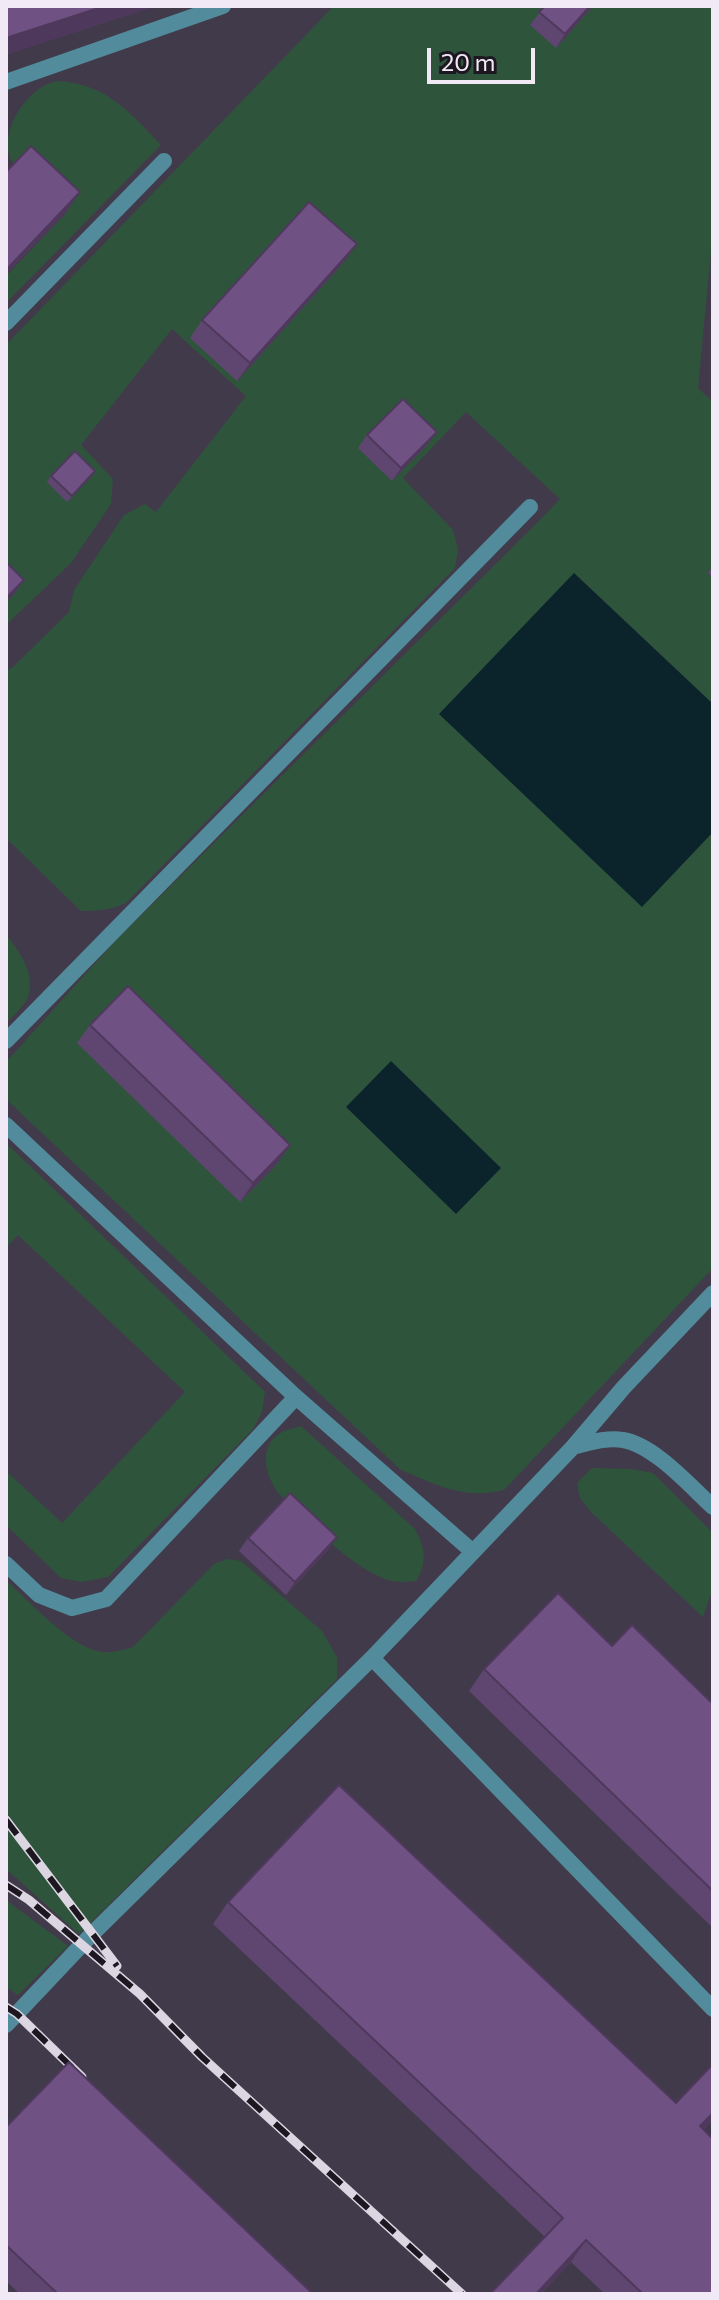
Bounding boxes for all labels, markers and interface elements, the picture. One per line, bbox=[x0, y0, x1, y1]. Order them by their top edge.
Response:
scale bar bbox=[431, 32, 539, 82]
text: 20 m bbox=[441, 47, 495, 76]

